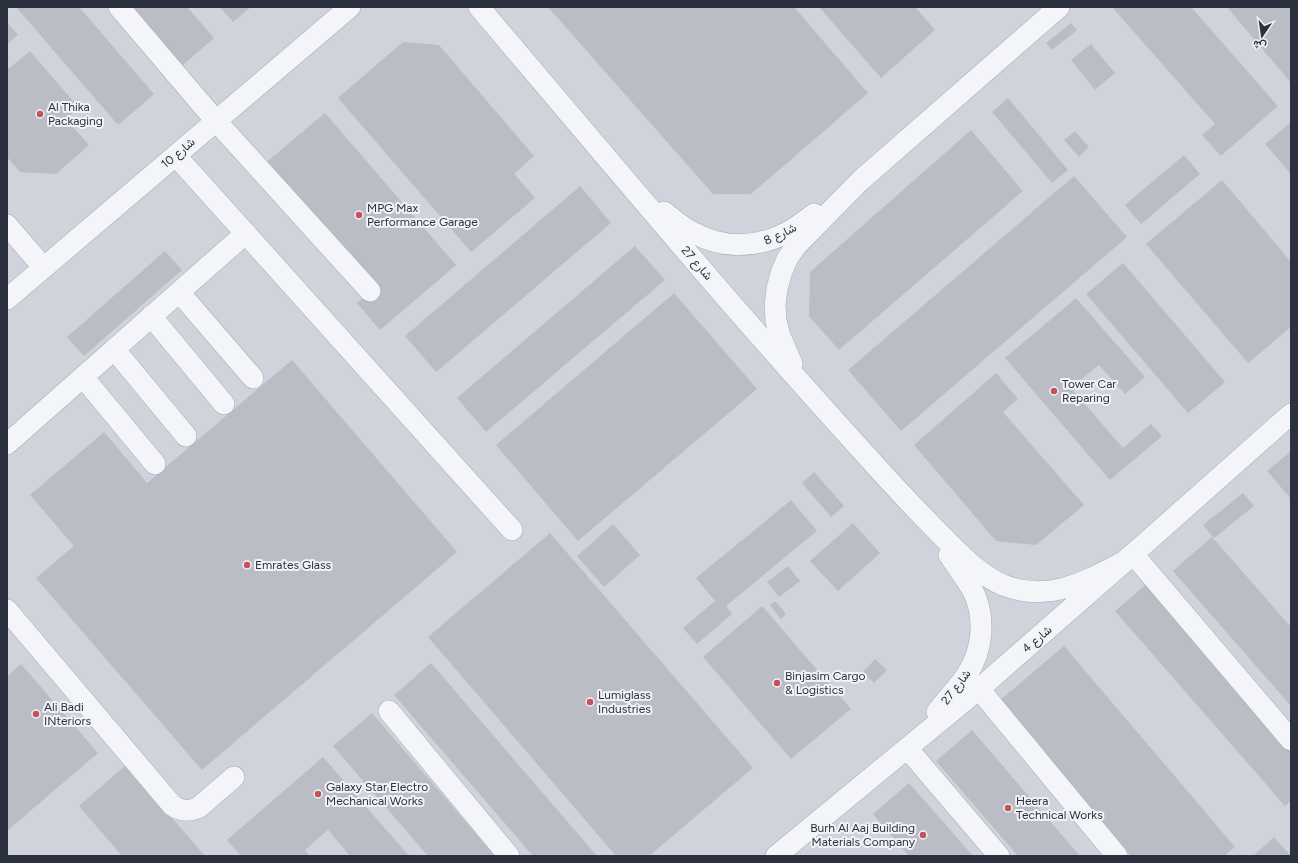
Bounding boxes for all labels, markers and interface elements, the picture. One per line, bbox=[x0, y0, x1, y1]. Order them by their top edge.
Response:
north arrow bbox=[1242, 16, 1282, 56]
text: ش bbox=[1252, 37, 1268, 53]
place label: Al Thika Packaging bbox=[48, 100, 103, 128]
marker: Al Thika Packaging bbox=[35, 109, 45, 119]
street label: شارع 10 bbox=[158, 135, 199, 173]
place label: MPG Max Performance Garage bbox=[367, 201, 478, 229]
marker: MPG Max Performance Garage bbox=[354, 210, 364, 220]
street label: شارع 8 bbox=[761, 220, 799, 249]
street label: شارع 27 bbox=[677, 243, 715, 284]
place label: Tower Car Reparing bbox=[1062, 377, 1116, 405]
marker: Tower Car Reparing bbox=[1049, 386, 1059, 396]
place label: Emrates Glass bbox=[255, 558, 332, 572]
marker: Emrates Glass bbox=[242, 560, 252, 570]
street label: شارع 4 bbox=[1019, 622, 1056, 657]
street label: شارع 27 bbox=[938, 667, 975, 708]
place label: Binjasim Cargo & Logistics bbox=[785, 669, 866, 697]
marker: Binjasim Cargo & Logistics bbox=[772, 678, 782, 688]
place label: Lumiglass Industries bbox=[598, 688, 651, 716]
marker: Lumiglass Industries bbox=[585, 697, 595, 707]
place label: Ali Badi INteriors bbox=[44, 700, 91, 728]
marker: Ali Badi INteriors bbox=[31, 709, 41, 719]
place label: Galaxy Star Electro Mechanical Works bbox=[326, 780, 428, 808]
marker: Galaxy Star Electro Mechanical Works bbox=[313, 789, 323, 799]
place label: Heera Technical Works bbox=[1016, 794, 1103, 822]
marker: Heera Technical Works bbox=[1003, 803, 1013, 813]
place label: Burh Al Aaj Building Materials Company bbox=[810, 821, 916, 849]
marker: Burh Al Aaj Building Materials Company bbox=[918, 830, 928, 840]

